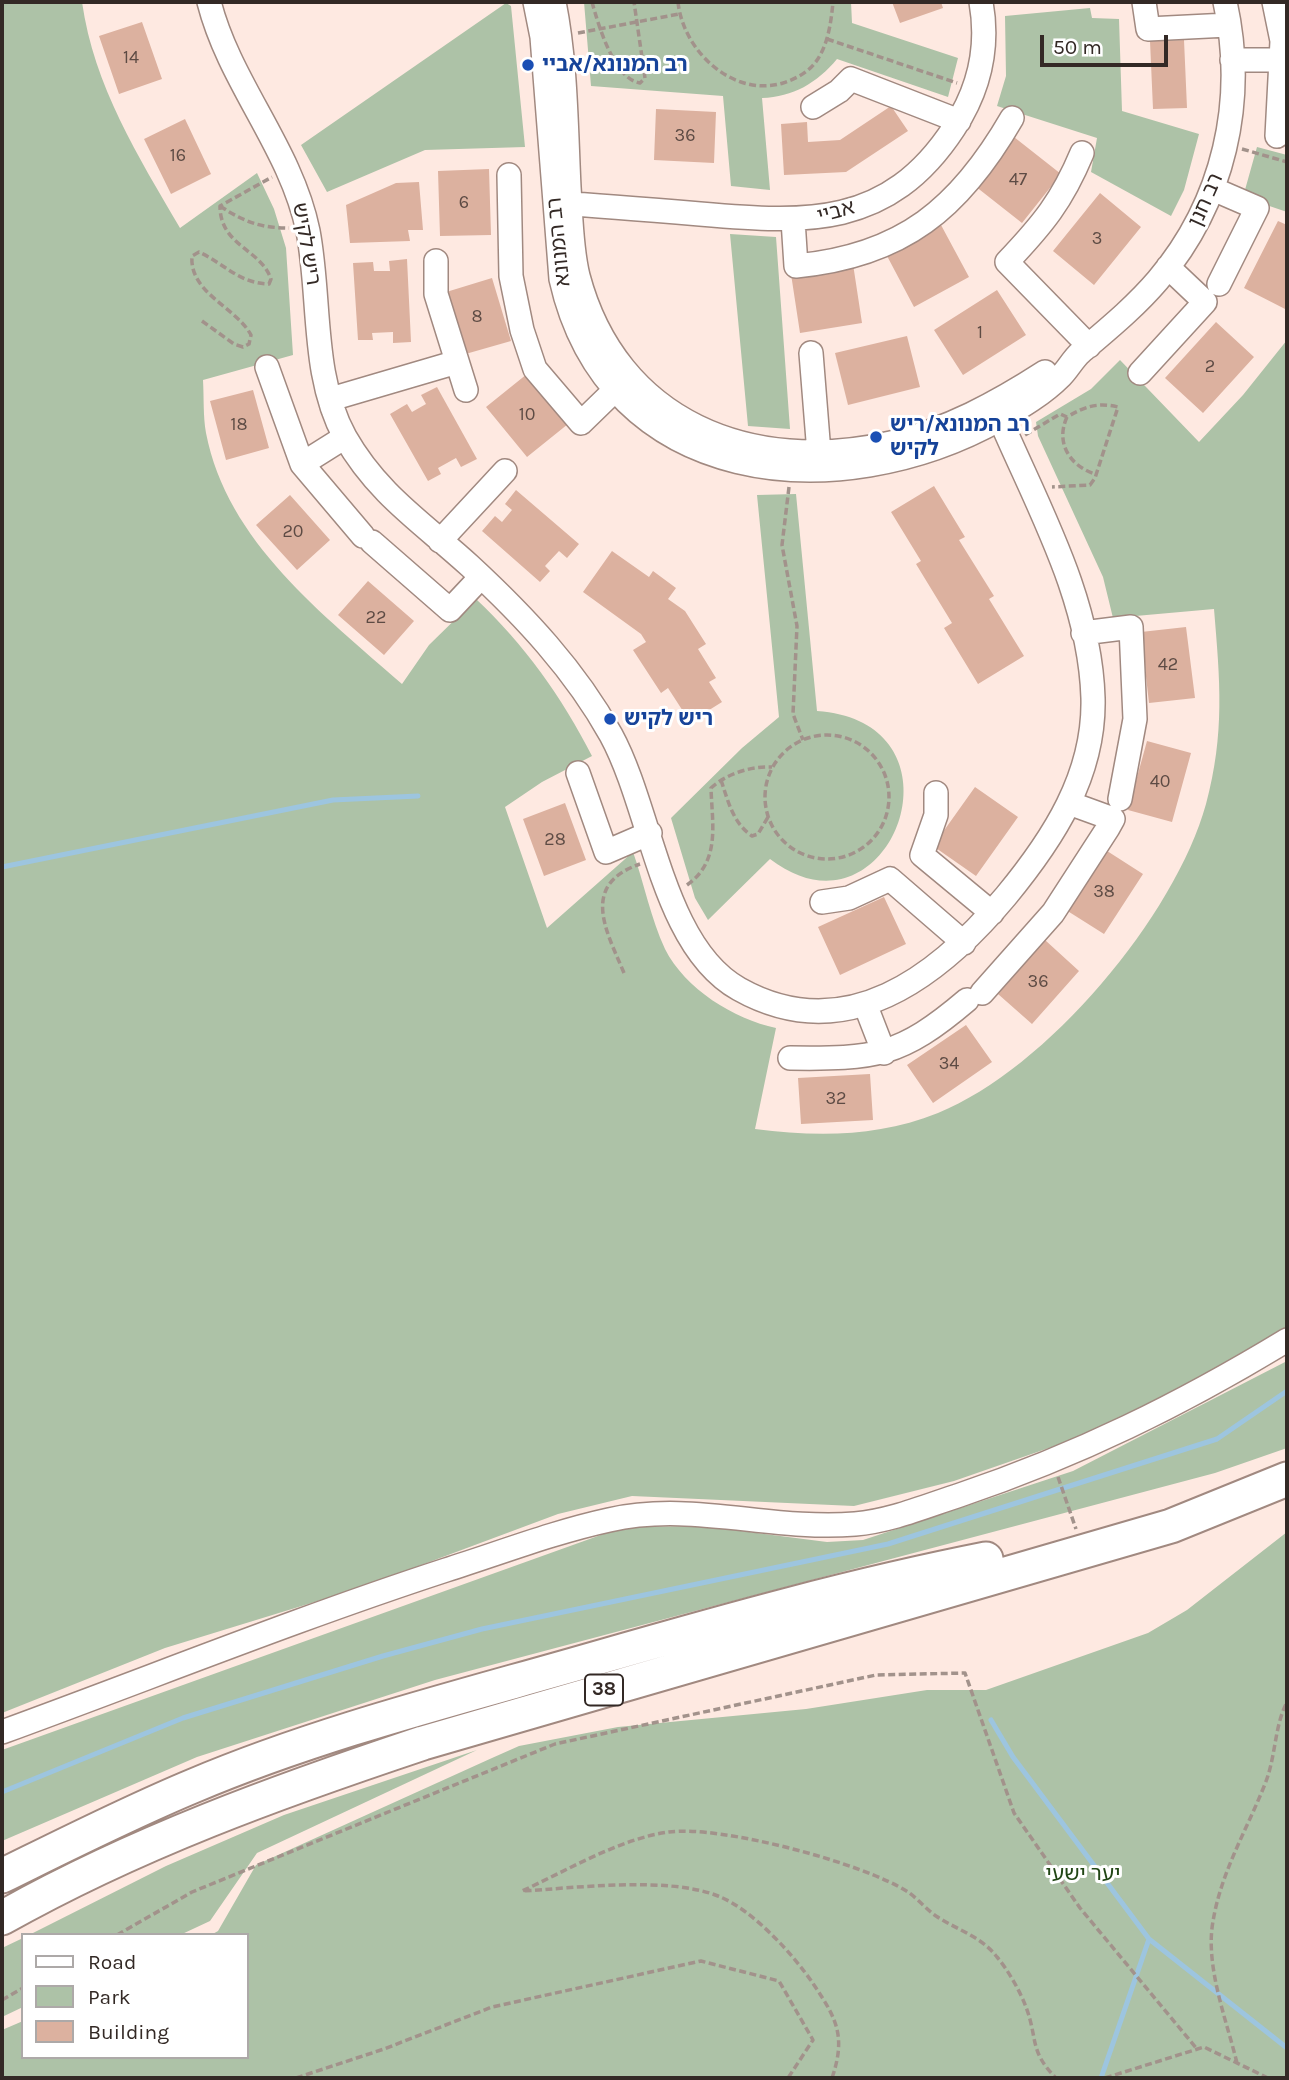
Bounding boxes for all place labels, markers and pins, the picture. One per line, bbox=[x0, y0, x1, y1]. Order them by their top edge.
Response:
place label: רב המנונא/אביי bbox=[542, 52, 688, 78]
marker: רב המנונא/אביי bbox=[520, 57, 536, 73]
place label: רב המנונא/ריש לקיש bbox=[890, 412, 1030, 462]
marker: רב המנונא/ריש לקיש bbox=[868, 429, 884, 445]
place label: ריש לקיש bbox=[624, 706, 713, 732]
marker: ריש לקיש bbox=[602, 711, 618, 727]

